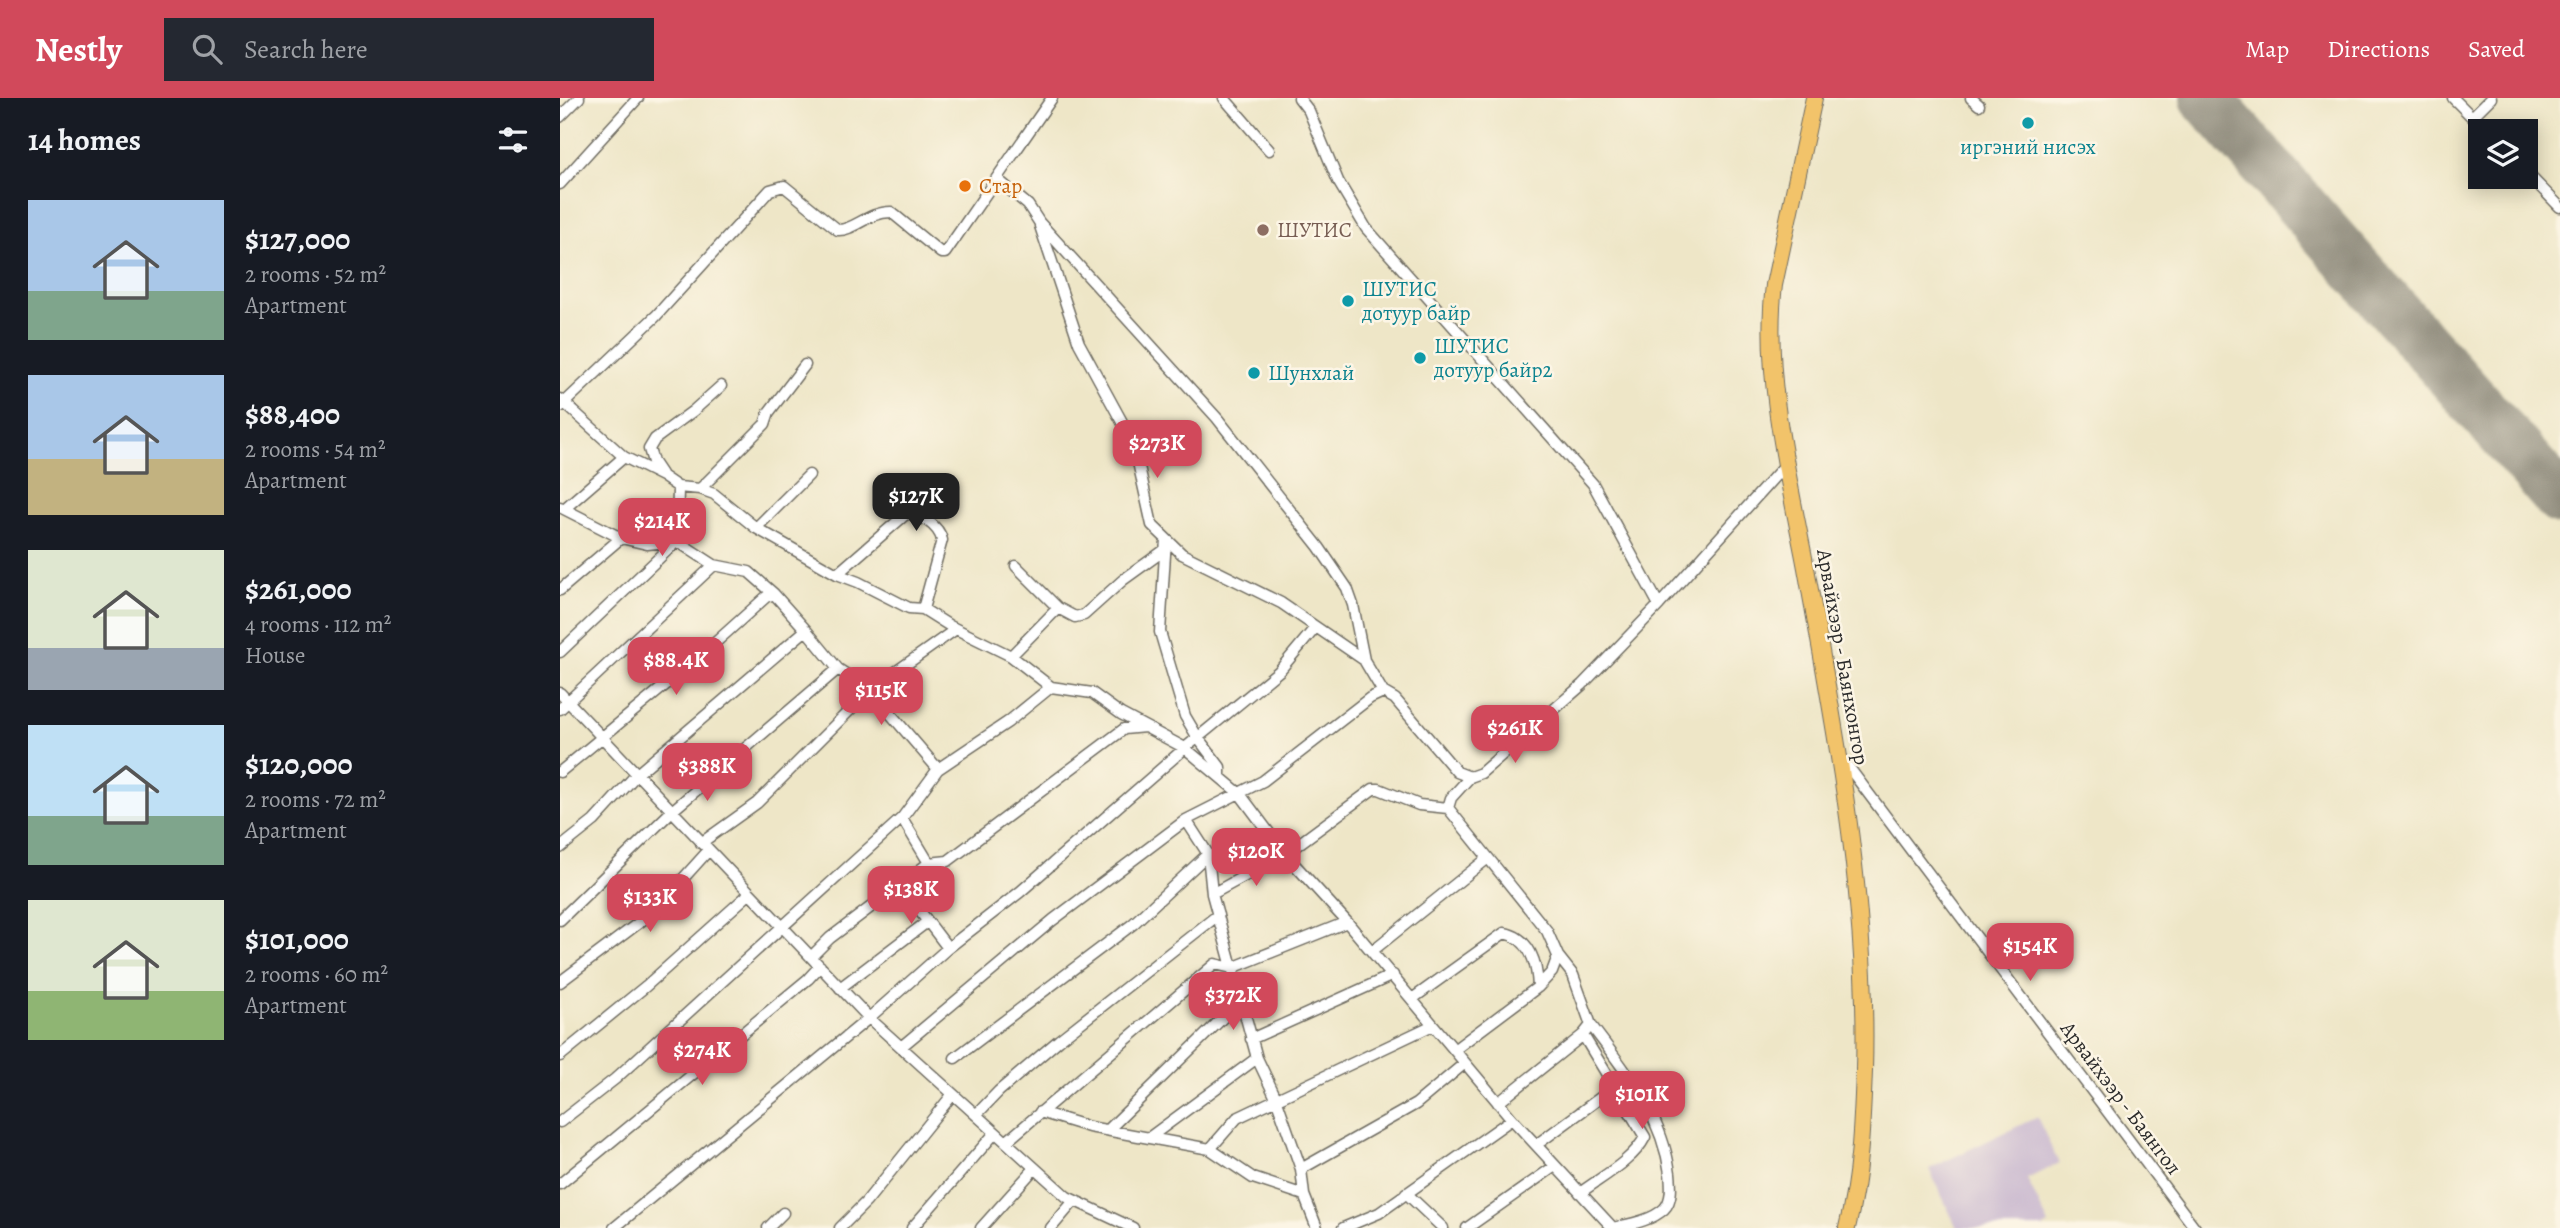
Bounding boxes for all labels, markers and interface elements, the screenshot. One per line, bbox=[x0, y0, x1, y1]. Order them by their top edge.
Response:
search box bbox=[164, 18, 654, 81]
text: Nestly bbox=[35, 27, 122, 72]
icon: search bbox=[188, 30, 226, 68]
text: Search here bbox=[244, 32, 368, 67]
text: Map bbox=[2245, 33, 2289, 65]
text: Directions bbox=[2327, 33, 2430, 65]
text: Saved bbox=[2468, 33, 2525, 65]
marker: иргэний нисэх bbox=[2020, 115, 2036, 131]
map controls bbox=[2468, 119, 2538, 189]
button: layers bbox=[2468, 119, 2538, 189]
text: 14 homes bbox=[28, 120, 141, 160]
icon: filters bbox=[494, 121, 532, 159]
place label: иргэний нисэх bbox=[1960, 133, 2097, 161]
place label: Стар bbox=[979, 172, 1022, 200]
marker: Стар bbox=[957, 178, 973, 194]
place label: ШУТИС bbox=[1277, 216, 1352, 244]
text: $127,000 bbox=[245, 219, 350, 259]
marker: ШУТИС bbox=[1255, 222, 1271, 238]
icon: home bbox=[84, 228, 168, 312]
text: 2 rooms · 52 m² bbox=[245, 259, 386, 290]
place label: ШУТИС дотуур байр bbox=[1361, 275, 1471, 327]
text: Apartment bbox=[245, 290, 347, 321]
marker: ШУТИС дотуур байр bbox=[1340, 293, 1356, 309]
place label: ШУТИС дотуур байр2 bbox=[1433, 332, 1553, 384]
marker: ШУТИС дотуур байр2 bbox=[1412, 350, 1428, 366]
place label: Шунхлай bbox=[1268, 359, 1354, 387]
marker: Шунхлай bbox=[1246, 365, 1262, 381]
text: $88,400 bbox=[245, 394, 340, 434]
icon: home bbox=[84, 403, 168, 487]
pin: $273K bbox=[1108, 420, 1206, 480]
text: $273K bbox=[1129, 427, 1185, 458]
text: 2 rooms · 54 m² bbox=[245, 434, 386, 465]
text: Apartment bbox=[245, 465, 347, 496]
pin: $127K bbox=[867, 474, 965, 533]
text: $127K bbox=[889, 480, 944, 511]
pin: $214K bbox=[613, 498, 711, 558]
text: $214K bbox=[634, 505, 690, 536]
street label: Арвайхээр - Баянхонгор bbox=[1810, 546, 1876, 767]
text: $261,000 bbox=[245, 569, 352, 609]
icon: home bbox=[84, 578, 168, 662]
text: 4 rooms · 112 m² bbox=[245, 609, 391, 640]
pin: $88.4K bbox=[619, 638, 733, 697]
text: House bbox=[245, 640, 305, 671]
text: $88.4K bbox=[643, 644, 709, 675]
pin: $115K bbox=[832, 668, 930, 727]
text: $115K bbox=[855, 674, 907, 705]
pin: $261K bbox=[1466, 706, 1564, 765]
text: $261K bbox=[1487, 712, 1543, 743]
text: $120,000 bbox=[245, 744, 353, 784]
pin: $388K bbox=[658, 744, 756, 803]
text: $388K bbox=[678, 750, 736, 781]
icon: home bbox=[84, 753, 168, 837]
text: 2 rooms · 72 m² bbox=[245, 784, 386, 815]
text: Apartment bbox=[245, 815, 347, 846]
pin: $120K bbox=[1207, 828, 1305, 888]
text: $120K bbox=[1228, 835, 1284, 866]
pin: $138K bbox=[862, 866, 960, 926]
text: $138K bbox=[884, 873, 939, 904]
pin: $133K bbox=[601, 874, 699, 934]
text: $133K bbox=[623, 881, 677, 912]
text: $101,000 bbox=[245, 919, 349, 959]
pin: $154K bbox=[1981, 924, 2079, 983]
icon: home bbox=[84, 928, 168, 1012]
text: $154K bbox=[2003, 930, 2057, 961]
text: 2 rooms · 60 m² bbox=[245, 959, 388, 990]
pin: $372K bbox=[1184, 972, 1282, 1032]
text: $372K bbox=[1205, 979, 1261, 1010]
text: Apartment bbox=[245, 990, 347, 1021]
street label: Арвайхээр - Баянгол bbox=[2053, 1015, 2188, 1180]
pin: $274K bbox=[653, 1028, 751, 1087]
text: $274K bbox=[673, 1034, 731, 1065]
pin: $101K bbox=[1593, 1072, 1691, 1131]
text: $101K bbox=[1615, 1078, 1669, 1109]

